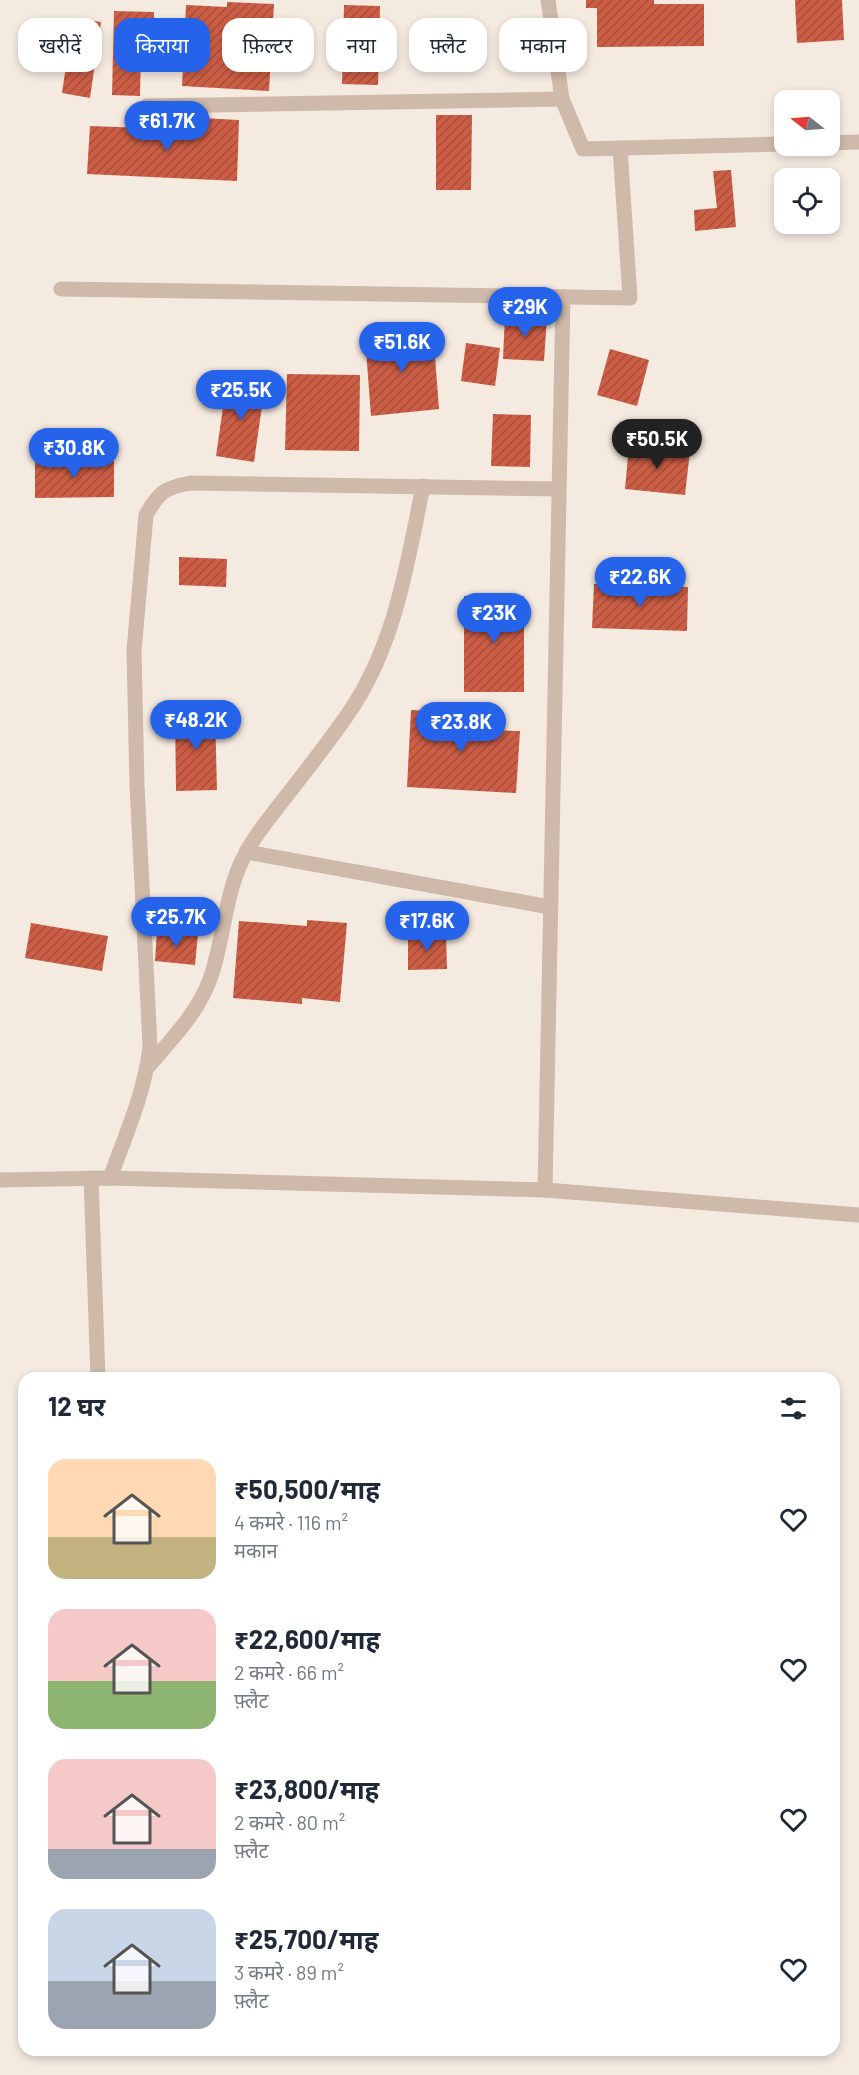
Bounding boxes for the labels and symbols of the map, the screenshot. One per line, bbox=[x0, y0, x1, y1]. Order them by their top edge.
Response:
north arrow bbox=[774, 90, 840, 156]
pin: ₹61.7K bbox=[118, 101, 216, 152]
pin: ₹29K bbox=[489, 287, 561, 338]
pin: ₹51.6K bbox=[353, 322, 451, 373]
pin: ₹25.5K bbox=[192, 370, 290, 421]
pin: ₹50.5K bbox=[608, 419, 706, 470]
pin: ₹30.8K bbox=[25, 428, 123, 479]
pin: ₹22.6K bbox=[591, 557, 689, 608]
pin: ₹23K bbox=[458, 593, 530, 644]
pin: ₹48.2K bbox=[147, 700, 245, 751]
pin: ₹23.8K bbox=[412, 702, 510, 753]
pin: ₹25.7K bbox=[127, 897, 225, 948]
pin: ₹17.6K bbox=[378, 901, 476, 952]

